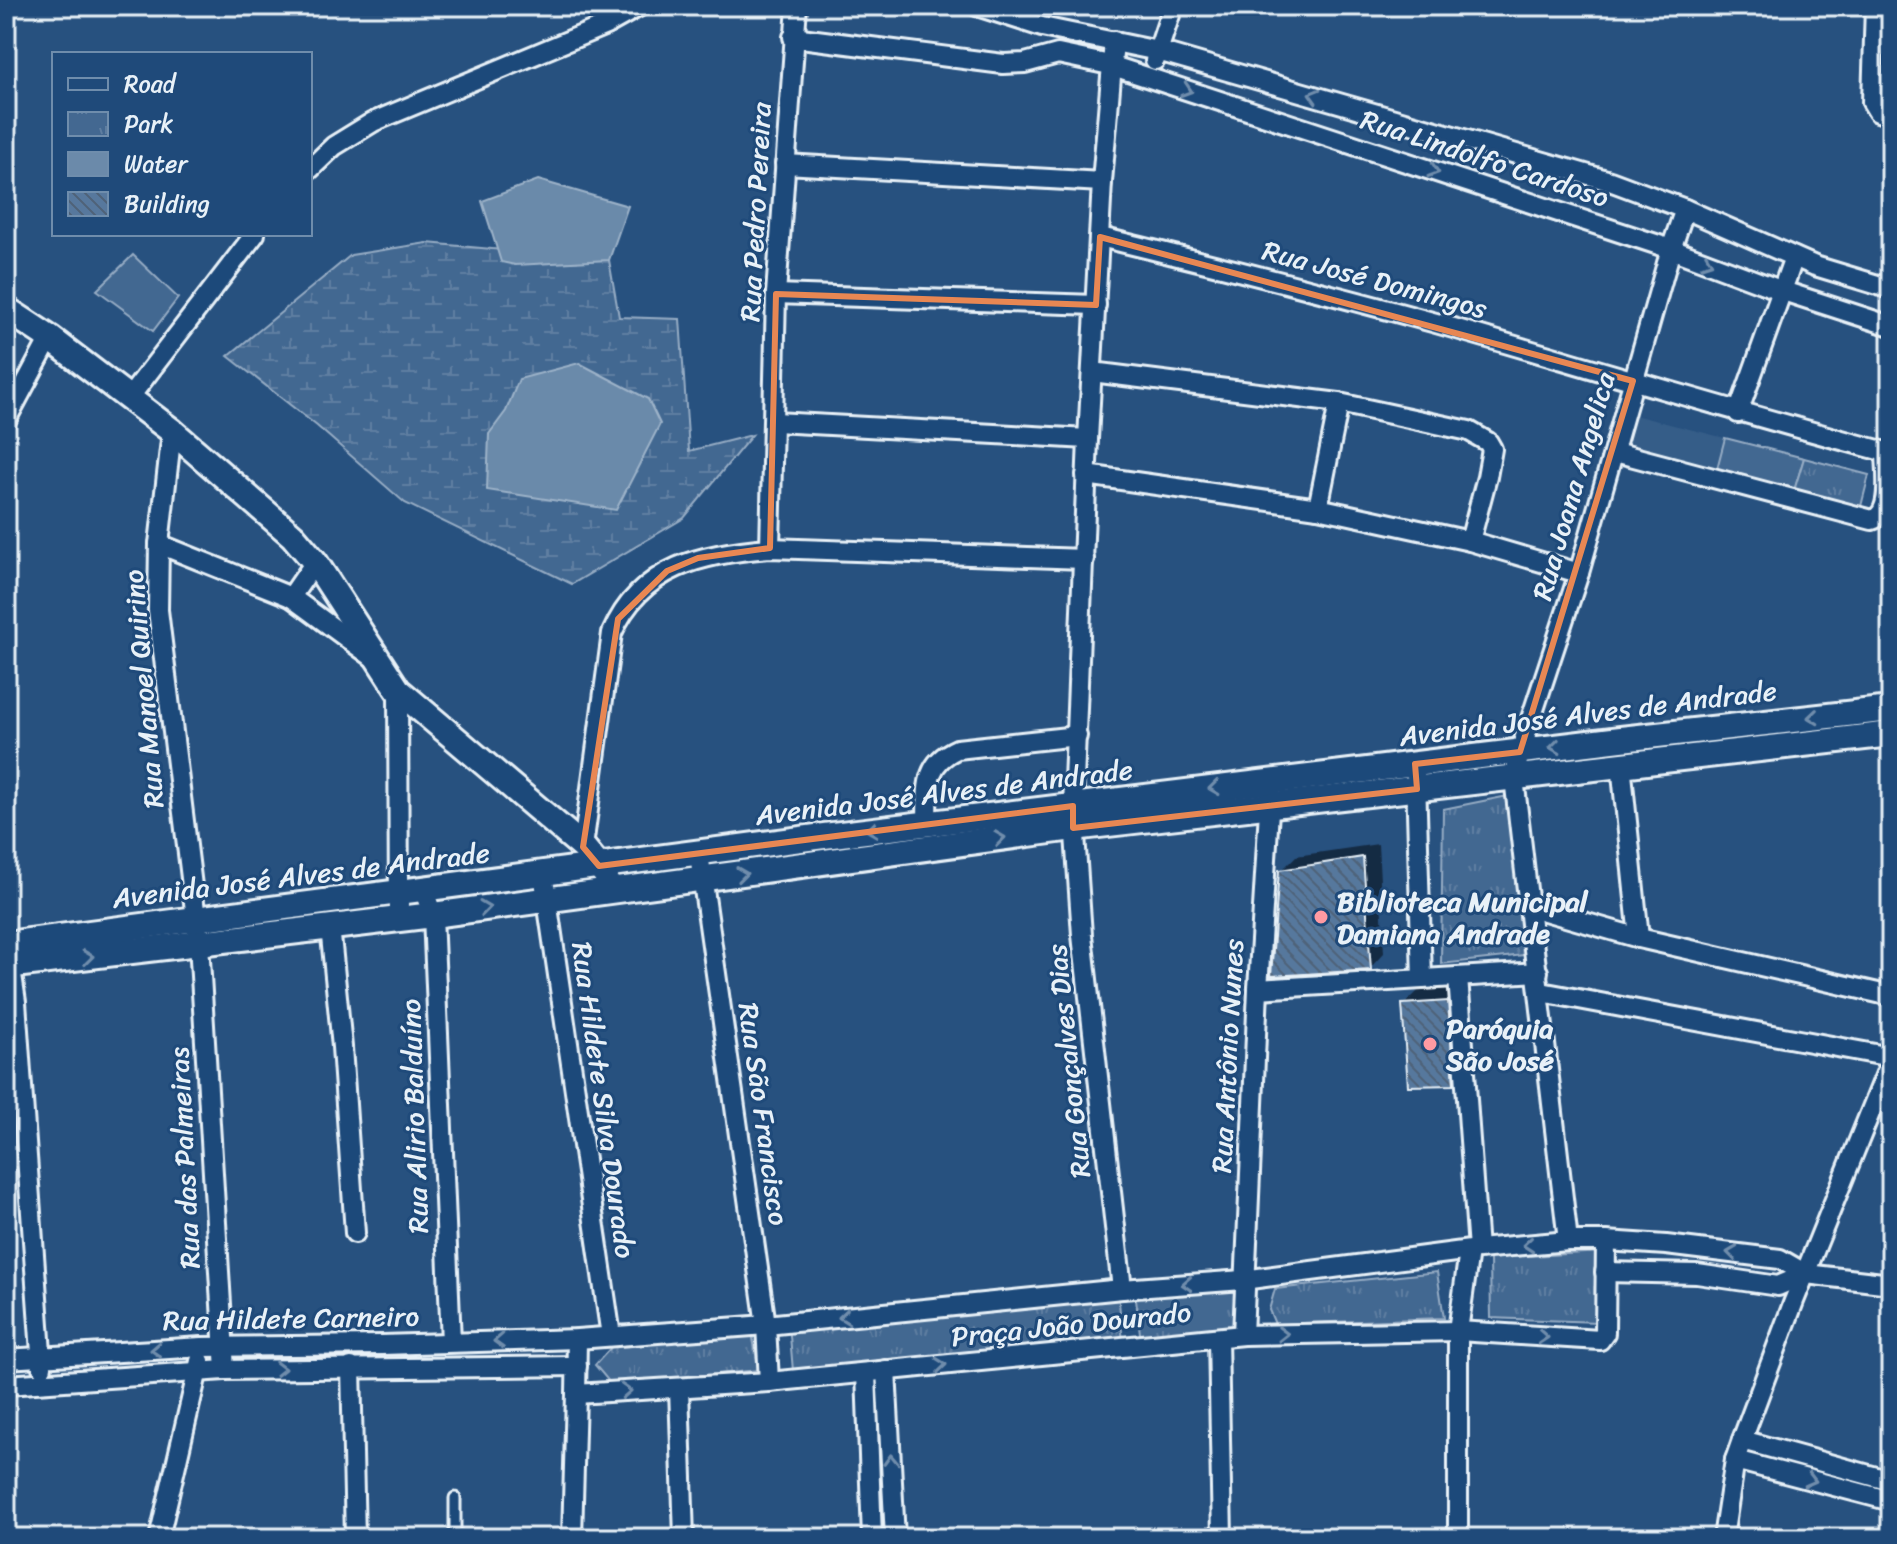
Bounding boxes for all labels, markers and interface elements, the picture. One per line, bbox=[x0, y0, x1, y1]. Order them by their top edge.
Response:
legend bbox=[52, 52, 312, 236]
text: Road bbox=[124, 63, 178, 105]
one-way arrow bbox=[1179, 81, 1193, 97]
one-way arrow bbox=[1307, 88, 1321, 104]
street label: Rua Lindolfo Cardoso bbox=[1354, 95, 1616, 222]
street label: Rua Pedro Pereira bbox=[725, 100, 786, 323]
text: Park bbox=[124, 103, 173, 145]
text: Water bbox=[124, 143, 189, 185]
one-way arrow bbox=[1426, 162, 1440, 178]
text: Building bbox=[124, 183, 210, 225]
street label: Rua José Domingos bbox=[1257, 226, 1493, 333]
one-way arrow bbox=[1699, 252, 1713, 269]
street label: Rua Joana Angelica bbox=[1517, 365, 1630, 606]
street label: Rua Manoel Quirino bbox=[109, 567, 178, 810]
street label: Avenida José Alves de Andrade bbox=[1396, 666, 1780, 761]
one-way arrow bbox=[1807, 709, 1820, 726]
one-way arrow bbox=[1548, 738, 1562, 755]
street label: Avenida José Alves de Andrade bbox=[752, 745, 1136, 840]
one-way arrow bbox=[1207, 780, 1220, 797]
one-way arrow bbox=[865, 821, 879, 838]
street label: Avenida José Alves de Andrade bbox=[109, 828, 493, 923]
one-way arrow bbox=[993, 830, 1007, 847]
one-way arrow bbox=[736, 866, 749, 883]
place label: Biblioteca Municipal Damiana Andrade bbox=[1337, 877, 1589, 958]
one-way arrow bbox=[478, 900, 492, 917]
marker: Biblioteca Municipal Damiana Andrade bbox=[1312, 908, 1330, 926]
street label: Rua Antônio Nunes bbox=[1197, 938, 1258, 1174]
street label: Rua Hildete Silva Dourado bbox=[557, 939, 650, 1261]
street label: Rua Gonçalves Dias bbox=[1032, 942, 1105, 1180]
one-way arrow bbox=[82, 948, 95, 965]
street label: Rua Alirio Balduíno bbox=[386, 998, 443, 1234]
street label: Rua São Francisco bbox=[724, 1000, 803, 1229]
place label: Paróquia São José bbox=[1445, 1004, 1554, 1085]
marker: Paróquia São José bbox=[1421, 1035, 1439, 1053]
street label: Rua das Palmeiras bbox=[154, 1045, 215, 1270]
one-way arrow bbox=[1521, 1236, 1534, 1253]
one-way arrow bbox=[1725, 1245, 1739, 1262]
one-way arrow bbox=[1180, 1275, 1193, 1292]
street label: Praça João Dourado bbox=[949, 1288, 1193, 1361]
street label: Rua Hildete Carneiro bbox=[162, 1292, 420, 1345]
one-way arrow bbox=[837, 1309, 850, 1326]
one-way arrow bbox=[1277, 1325, 1290, 1343]
one-way arrow bbox=[1537, 1328, 1550, 1345]
one-way arrow bbox=[492, 1332, 505, 1349]
one-way arrow bbox=[149, 1341, 162, 1358]
one-way arrow bbox=[935, 1356, 948, 1373]
one-way arrow bbox=[274, 1360, 287, 1378]
one-way arrow bbox=[620, 1383, 633, 1400]
one-way arrow bbox=[883, 1453, 900, 1466]
one-way arrow bbox=[1803, 1470, 1817, 1487]

